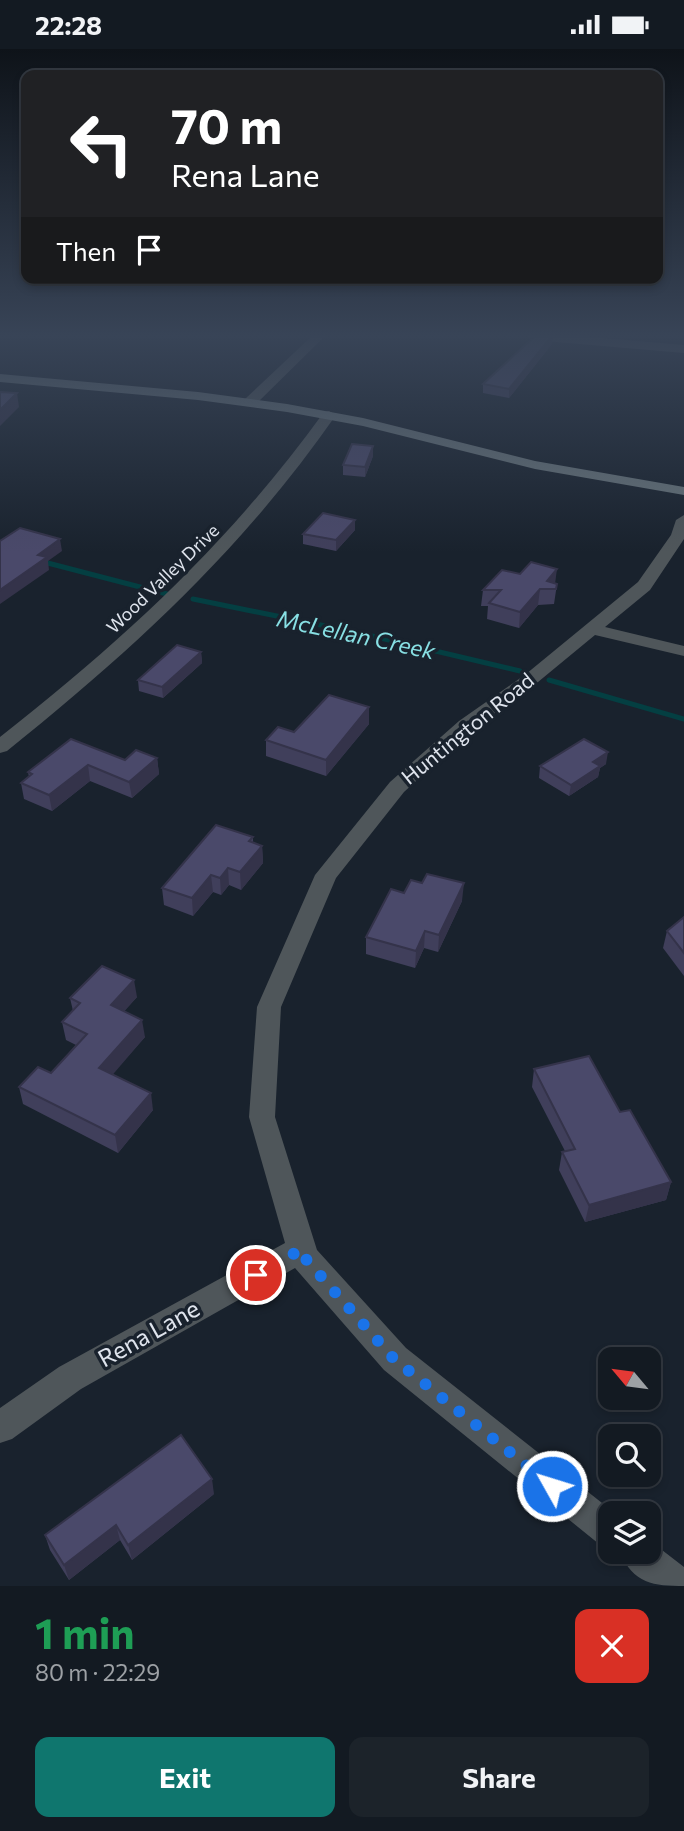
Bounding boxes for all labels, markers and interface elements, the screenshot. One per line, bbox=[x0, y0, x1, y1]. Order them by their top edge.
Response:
text: 22:28 bbox=[35, 9, 102, 40]
text: 70 m bbox=[171, 94, 282, 154]
icon: left bbox=[56, 98, 147, 189]
text: Rena Lane bbox=[171, 154, 320, 194]
icon: arrive bbox=[130, 231, 168, 269]
text: Then bbox=[56, 235, 116, 266]
street label: Wood Valley Drive bbox=[101, 519, 223, 638]
water label: McLellan Creek bbox=[274, 604, 438, 665]
street label: Huntington Road bbox=[396, 667, 538, 789]
pin bbox=[226, 1245, 286, 1305]
icon: arrive bbox=[237, 1256, 275, 1294]
street label: Rena Lane bbox=[92, 1293, 204, 1372]
north arrow bbox=[598, 1347, 662, 1411]
map controls bbox=[598, 1347, 661, 1564]
button: search bbox=[598, 1424, 661, 1487]
position arrow bbox=[515, 1449, 589, 1523]
button: layers bbox=[598, 1501, 661, 1564]
text: 1 min bbox=[35, 1606, 135, 1658]
button: close bbox=[575, 1609, 649, 1683]
text: 80 m · 22:29 bbox=[35, 1658, 160, 1686]
button: Exit bbox=[35, 1737, 335, 1817]
button: Share bbox=[349, 1737, 649, 1817]

